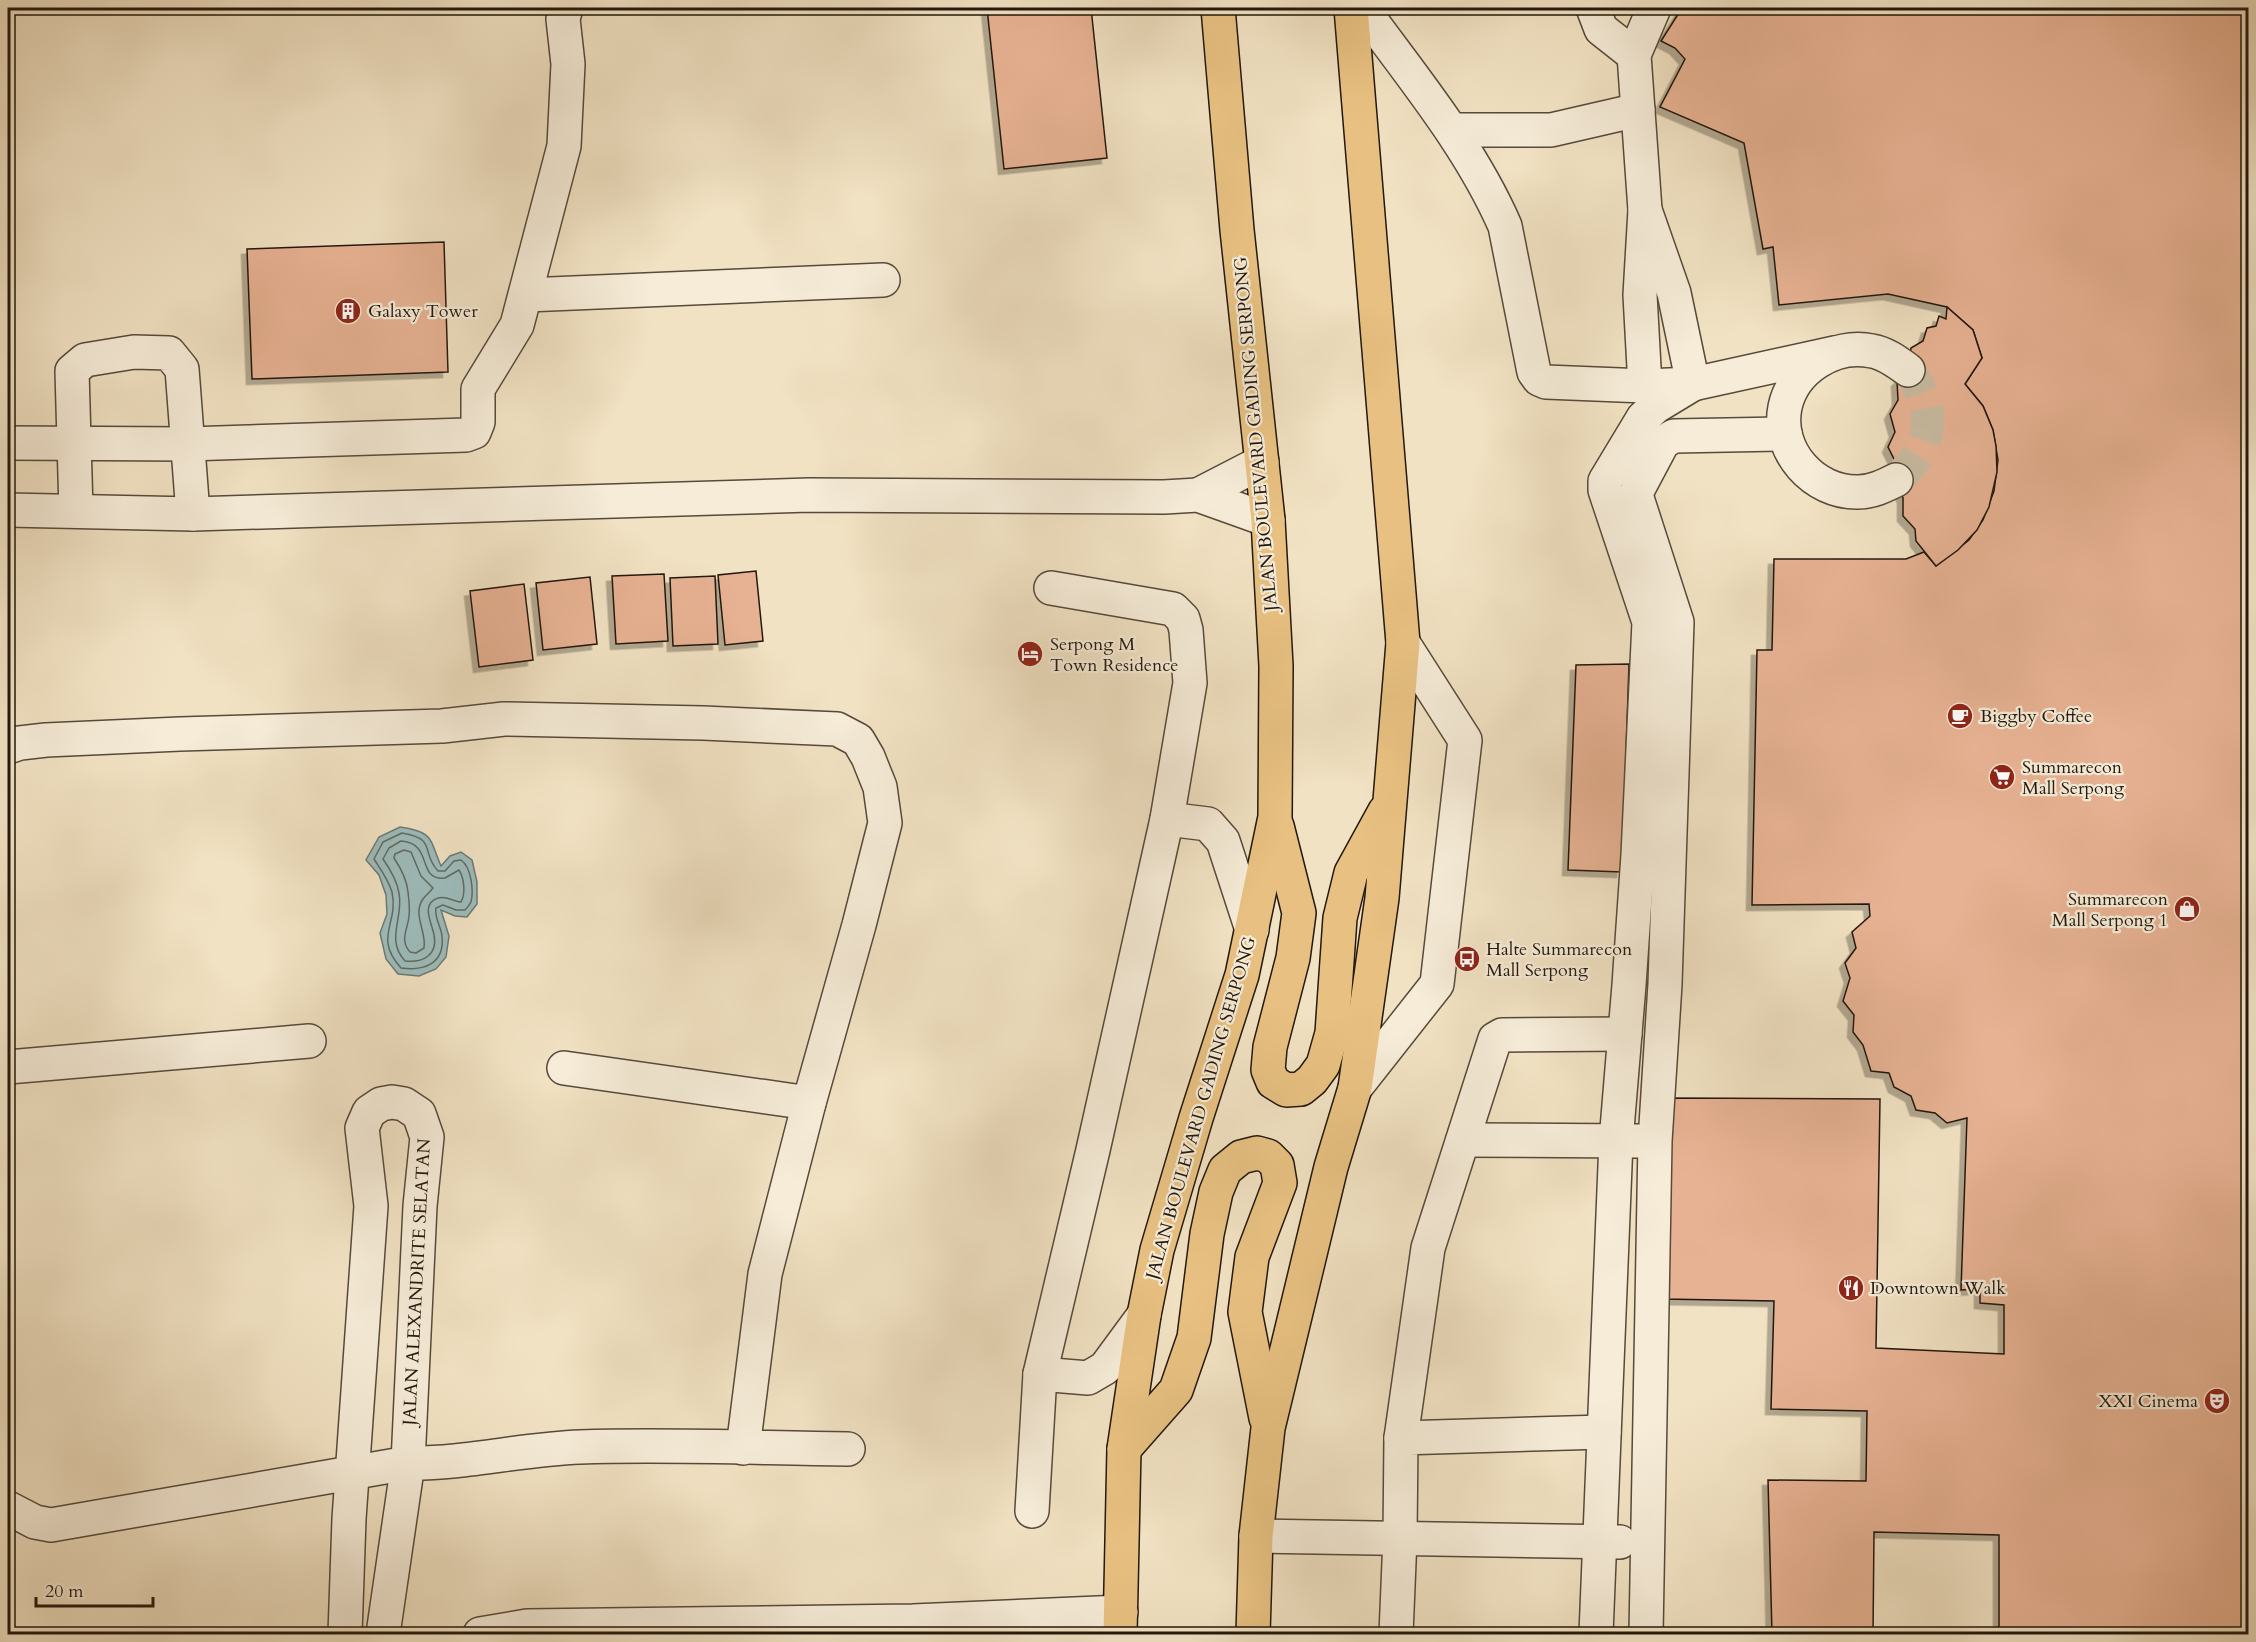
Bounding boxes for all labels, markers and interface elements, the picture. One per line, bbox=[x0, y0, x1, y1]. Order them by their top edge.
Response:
street label: JALAN BOULEVARD GADING SERPONG bbox=[1228, 256, 1284, 615]
building icon: Galaxy Tower bbox=[333, 296, 363, 326]
place label: Galaxy Tower bbox=[368, 299, 478, 324]
place label: Serpong M Town Residence bbox=[1050, 632, 1179, 678]
hotel icon: Serpong M Town Residence bbox=[1015, 639, 1045, 669]
cafe icon: Biggby Coffee bbox=[1945, 701, 1975, 731]
place label: Biggby Coffee bbox=[1980, 704, 2092, 729]
place label: Summarecon Mall Serpong bbox=[2022, 755, 2125, 801]
supermarket icon: Summarecon Mall Serpong bbox=[1987, 762, 2017, 792]
place label: Summarecon Mall Serpong 1 bbox=[2052, 887, 2169, 933]
shop icon: Summarecon Mall Serpong 1 bbox=[2172, 894, 2202, 924]
street label: JALAN BOULEVARD GADING SERPONG bbox=[1139, 934, 1262, 1285]
place label: Halte Summarecon Mall Serpong bbox=[1486, 937, 1633, 983]
bus stop icon: Halte Summarecon Mall Serpong bbox=[1452, 944, 1482, 974]
street label: JALAN ALEXANDRITE SELATAN bbox=[397, 1137, 437, 1429]
restaurant icon: Downtown Walk bbox=[1836, 1273, 1866, 1303]
place label: Downtown Walk bbox=[1870, 1276, 2006, 1301]
theatre icon: XXI Cinema bbox=[2202, 1386, 2232, 1416]
place label: XXI Cinema bbox=[2098, 1389, 2198, 1414]
scale bar bbox=[36, 1570, 153, 1608]
text: 20 m bbox=[45, 1579, 84, 1604]

